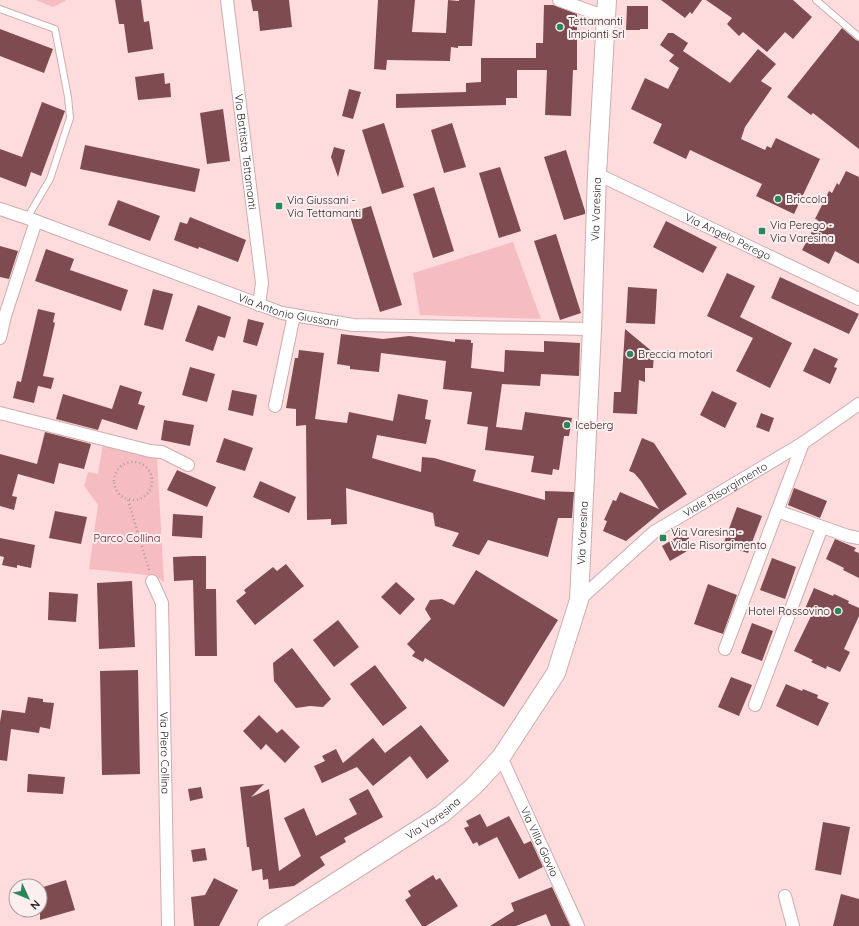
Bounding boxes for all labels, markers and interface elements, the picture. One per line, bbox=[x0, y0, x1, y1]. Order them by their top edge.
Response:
place label: Tettamanti Impianti Srl bbox=[568, 14, 625, 41]
marker: Tettamanti Impianti Srl bbox=[555, 22, 565, 32]
street label: Via Battista Tettamanti bbox=[232, 93, 260, 211]
street label: Via Varesina bbox=[588, 177, 604, 241]
place label: Briccola bbox=[786, 192, 827, 206]
place label: Via Giussani - Via Tettamanti bbox=[287, 193, 361, 220]
marker: Briccola bbox=[773, 194, 783, 204]
marker: Via Giussani - Via Tettamanti bbox=[274, 201, 284, 211]
street label: Via Angelo Perego bbox=[682, 210, 774, 263]
place label: Via Perego - Via Varesina bbox=[770, 218, 834, 245]
marker: Via Perego - Via Varesina bbox=[757, 226, 767, 236]
street label: Via Antonio Giussani bbox=[236, 290, 340, 329]
place label: Breccia motori bbox=[638, 347, 712, 361]
marker: Breccia motori bbox=[625, 349, 635, 359]
place label: Iceberg bbox=[575, 418, 613, 432]
marker: Iceberg bbox=[562, 420, 572, 430]
street label: Viale Risorgimento bbox=[680, 459, 770, 520]
street label: Via Varesina bbox=[574, 501, 591, 565]
place label: Via Varesina - Viale Risorgimento bbox=[671, 525, 767, 552]
park label: Parco Collina bbox=[94, 531, 160, 545]
marker: Via Varesina - Viale Risorgimento bbox=[658, 533, 668, 543]
place label: Hotel Rossovino bbox=[748, 604, 830, 618]
marker: Hotel Rossovino bbox=[833, 606, 843, 616]
street label: Via Piero Collina bbox=[157, 711, 173, 794]
street label: Via Varesina bbox=[403, 794, 463, 842]
street label: Via Villa Giovio bbox=[518, 804, 562, 879]
north arrow bbox=[8, 878, 48, 918]
text: N bbox=[27, 897, 43, 913]

